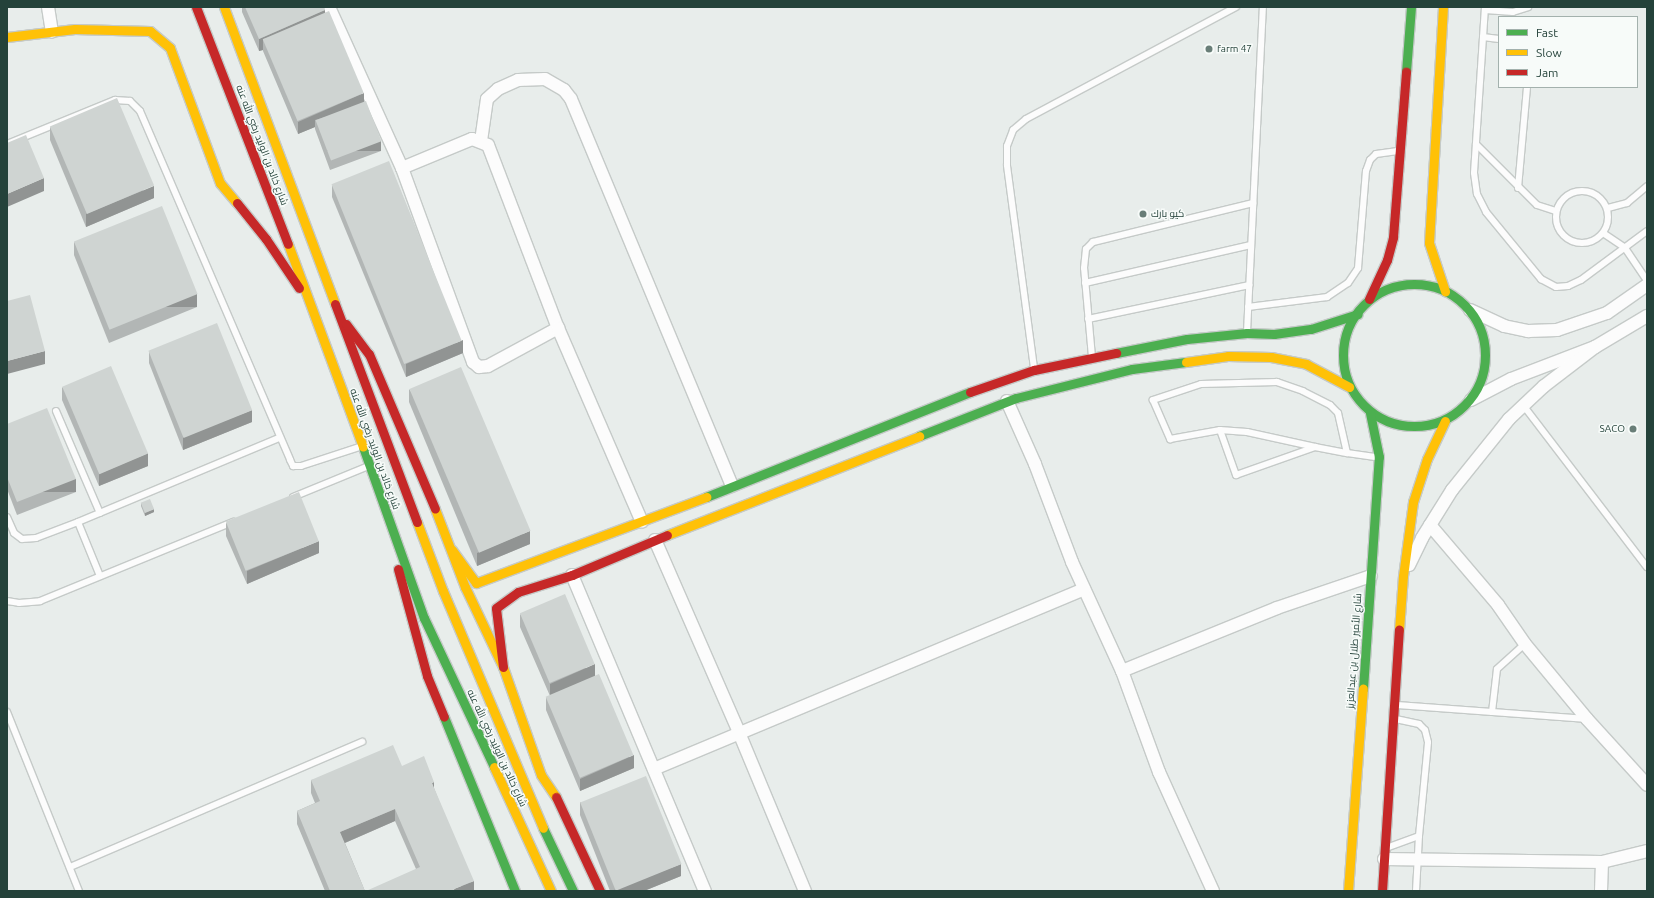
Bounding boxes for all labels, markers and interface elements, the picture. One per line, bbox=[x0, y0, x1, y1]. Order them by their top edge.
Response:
legend bbox=[1498, 16, 1638, 88]
text: Fast bbox=[1536, 26, 1558, 39]
place label: farm 47 bbox=[1217, 43, 1252, 55]
marker: farm 47 bbox=[1204, 44, 1214, 54]
text: Slow bbox=[1536, 46, 1562, 59]
text: Jam bbox=[1536, 66, 1558, 79]
street label: شارع خالد بن الوليد رضي الله عنه bbox=[233, 83, 291, 207]
place label: كيو بارك bbox=[1151, 208, 1184, 220]
marker: كيو بارك bbox=[1138, 209, 1148, 219]
street label: شارع خالد بن الوليد رضي الله عنه bbox=[347, 387, 403, 511]
place label: SACO bbox=[1600, 423, 1625, 435]
marker: SACO bbox=[1628, 424, 1638, 434]
street label: شارع الأمير طلال بن عبدالعزيز bbox=[1344, 593, 1364, 709]
street label: شارع خالد بن الوليد رضي الله عنه bbox=[465, 687, 529, 809]

